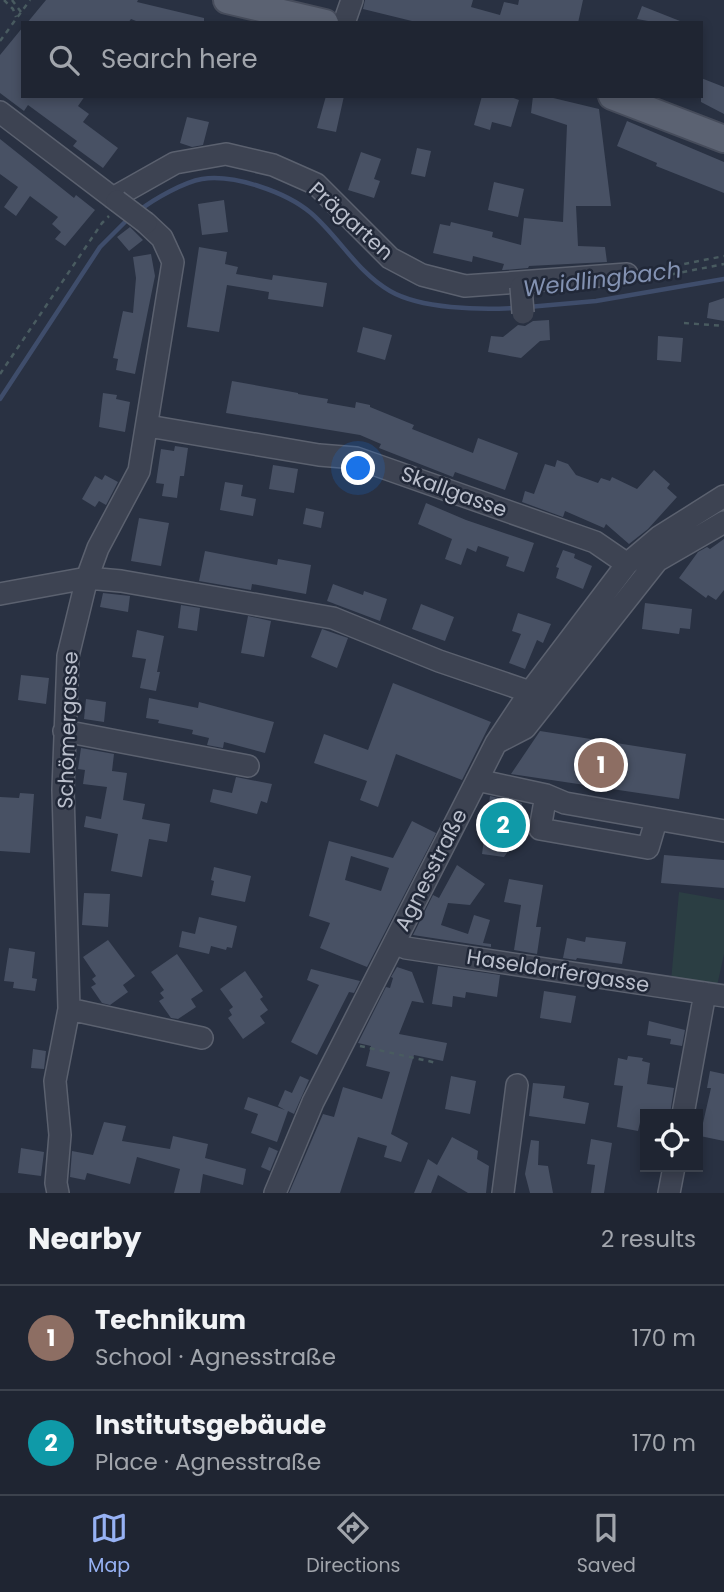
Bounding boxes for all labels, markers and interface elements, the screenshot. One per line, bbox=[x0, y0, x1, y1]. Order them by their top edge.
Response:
search box bbox=[21, 21, 703, 98]
icon: search bbox=[45, 41, 83, 79]
text: Search here bbox=[101, 41, 258, 77]
street label: Prägarten bbox=[303, 175, 400, 266]
water label: Weidlingbach bbox=[521, 253, 683, 305]
your location bbox=[341, 451, 375, 485]
street label: Skallgasse bbox=[397, 459, 511, 524]
street label: Schömergasse bbox=[50, 651, 85, 809]
pin: 1 bbox=[578, 739, 624, 791]
pin: 2 bbox=[480, 799, 526, 851]
street label: Agnesstraße bbox=[387, 804, 474, 936]
street label: Haseldorfergasse bbox=[465, 942, 651, 999]
map controls bbox=[640, 1109, 703, 1172]
button: locate bbox=[640, 1109, 703, 1172]
text: Nearby bbox=[28, 1217, 142, 1260]
text: 2 results bbox=[601, 1223, 696, 1255]
text: Technikum bbox=[95, 1302, 246, 1338]
text: 1 bbox=[47, 1322, 55, 1354]
text: 170 m bbox=[632, 1322, 696, 1354]
text: School · Agnesstraße bbox=[95, 1341, 336, 1373]
text: Institutsgebäude bbox=[95, 1407, 326, 1443]
text: 2 bbox=[44, 1427, 58, 1459]
text: 170 m bbox=[632, 1427, 696, 1459]
text: Place · Agnesstraße bbox=[95, 1446, 321, 1478]
tab: Map bbox=[88, 1509, 130, 1580]
tab: Directions bbox=[306, 1509, 401, 1580]
tab: Saved bbox=[577, 1509, 636, 1580]

